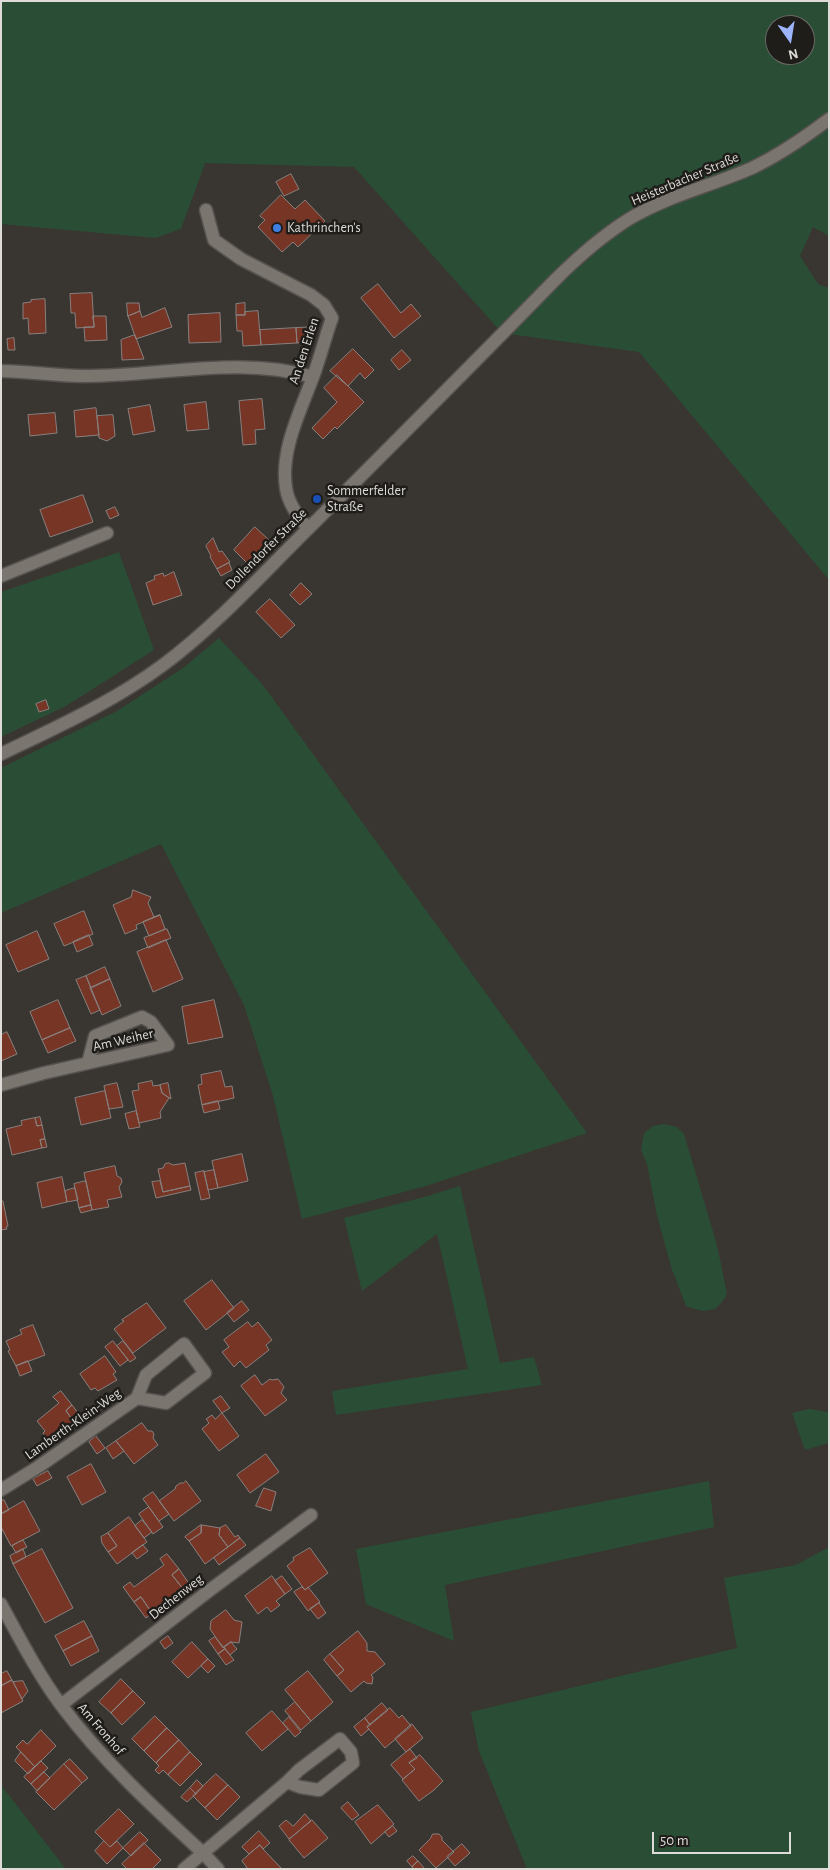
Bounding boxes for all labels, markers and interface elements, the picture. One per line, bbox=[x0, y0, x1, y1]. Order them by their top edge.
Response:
north arrow bbox=[765, 15, 815, 65]
text: N bbox=[787, 46, 799, 62]
street label: Heisterbacher Straße bbox=[629, 149, 741, 209]
place label: Kathrinchen's bbox=[287, 220, 361, 236]
marker: Kathrinchen's bbox=[271, 222, 283, 234]
street label: An den Erlen bbox=[285, 316, 323, 386]
place label: Sommerfelder Straße bbox=[327, 483, 405, 516]
marker: Sommerfelder Straße bbox=[311, 493, 323, 505]
street label: Dollendorfer Straße bbox=[222, 505, 310, 593]
street label: Am Weiher bbox=[91, 1025, 155, 1055]
street label: Lamberth-Klein-Weg bbox=[22, 1385, 124, 1463]
street label: Dechenweg bbox=[146, 1571, 206, 1623]
street label: Am Fronhof bbox=[74, 1699, 128, 1759]
scale bar bbox=[655, 1822, 794, 1854]
text: 50 m bbox=[660, 1833, 689, 1848]

